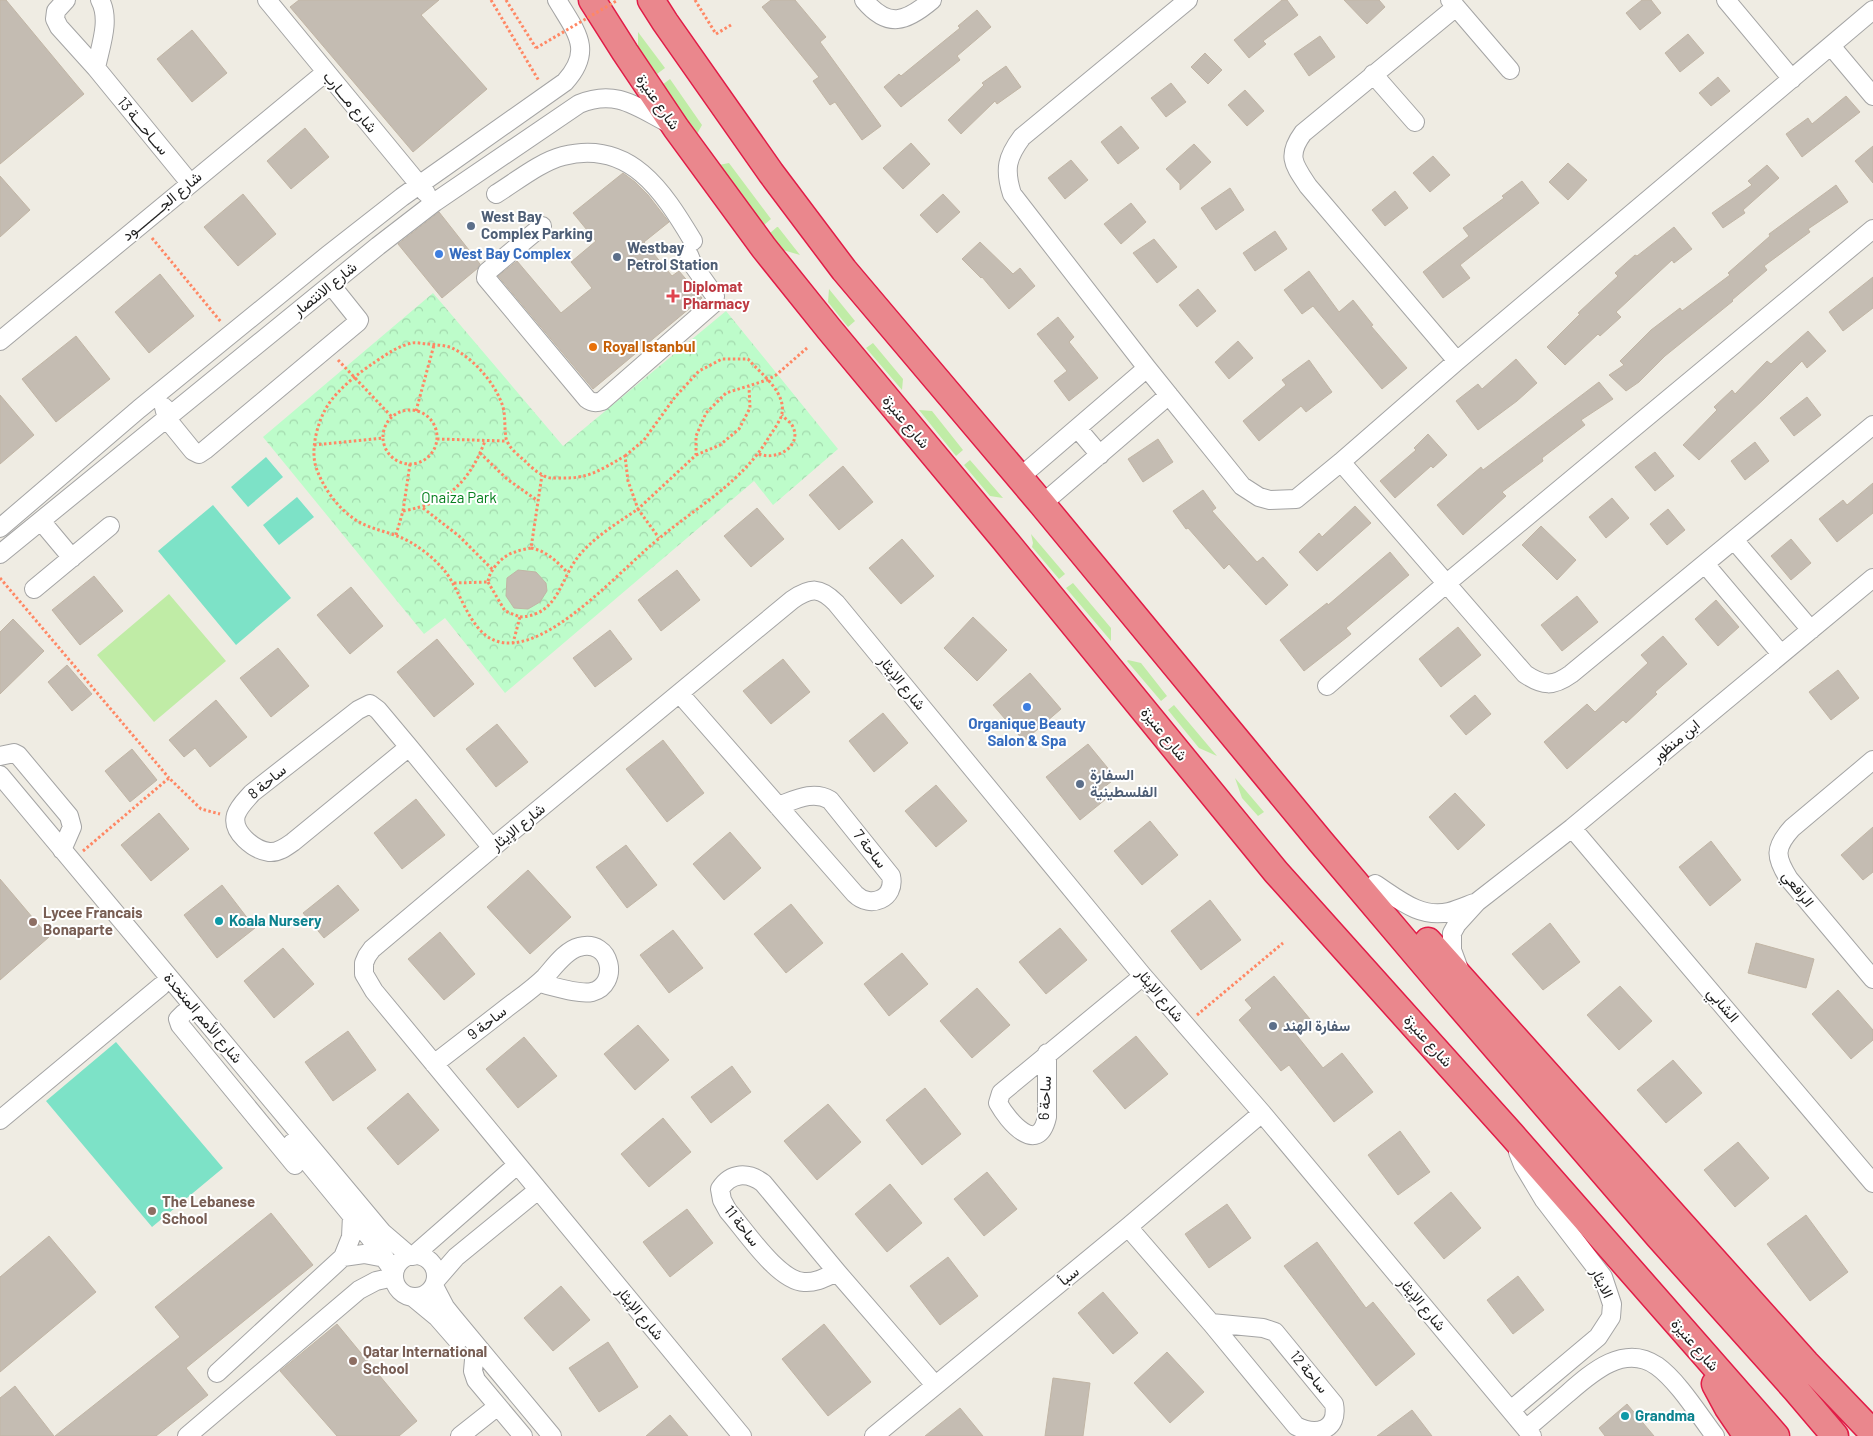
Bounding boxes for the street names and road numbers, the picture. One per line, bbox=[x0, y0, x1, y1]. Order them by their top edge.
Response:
street label: شارع مـــارب bbox=[318, 67, 382, 138]
street label: شارع عنيزة bbox=[631, 70, 685, 135]
street label: ســاحـــة 13 bbox=[114, 93, 173, 158]
street label: شارع الجــــــــود bbox=[118, 167, 207, 246]
street label: شارع الانتصار bbox=[288, 257, 362, 322]
street label: شارع عنيزة bbox=[877, 391, 934, 454]
street label: شارع الإيثار bbox=[872, 651, 930, 715]
street label: شارع عنيزة bbox=[1135, 703, 1192, 766]
street label: ابن منظور bbox=[1647, 715, 1704, 768]
street label: ساحة 8 bbox=[244, 760, 289, 802]
street label: شارع الإيثار bbox=[486, 799, 550, 857]
street label: ساحة 7 bbox=[850, 826, 891, 871]
street label: الرافعي bbox=[1775, 867, 1819, 913]
street label: شارع الإيثار bbox=[1130, 963, 1189, 1027]
street label: شارع الأمم المتحدة bbox=[158, 968, 247, 1068]
street label: الشابي bbox=[1700, 983, 1744, 1029]
street label: ساحة 9 bbox=[463, 1001, 510, 1043]
street label: شارع عنيزة bbox=[1399, 1011, 1457, 1072]
street label: ساحة 6 bbox=[1034, 1075, 1054, 1121]
street label: ساحة 11 bbox=[721, 1201, 764, 1250]
street label: سبأ bbox=[1055, 1262, 1083, 1290]
street label: الايثار bbox=[1587, 1264, 1618, 1301]
street label: شارع الإيثار bbox=[1392, 1272, 1451, 1336]
street label: شارع الإيثار bbox=[610, 1281, 669, 1345]
street label: شارع عنيزة bbox=[1666, 1314, 1724, 1376]
street label: ساحة 12 bbox=[1287, 1346, 1333, 1396]

